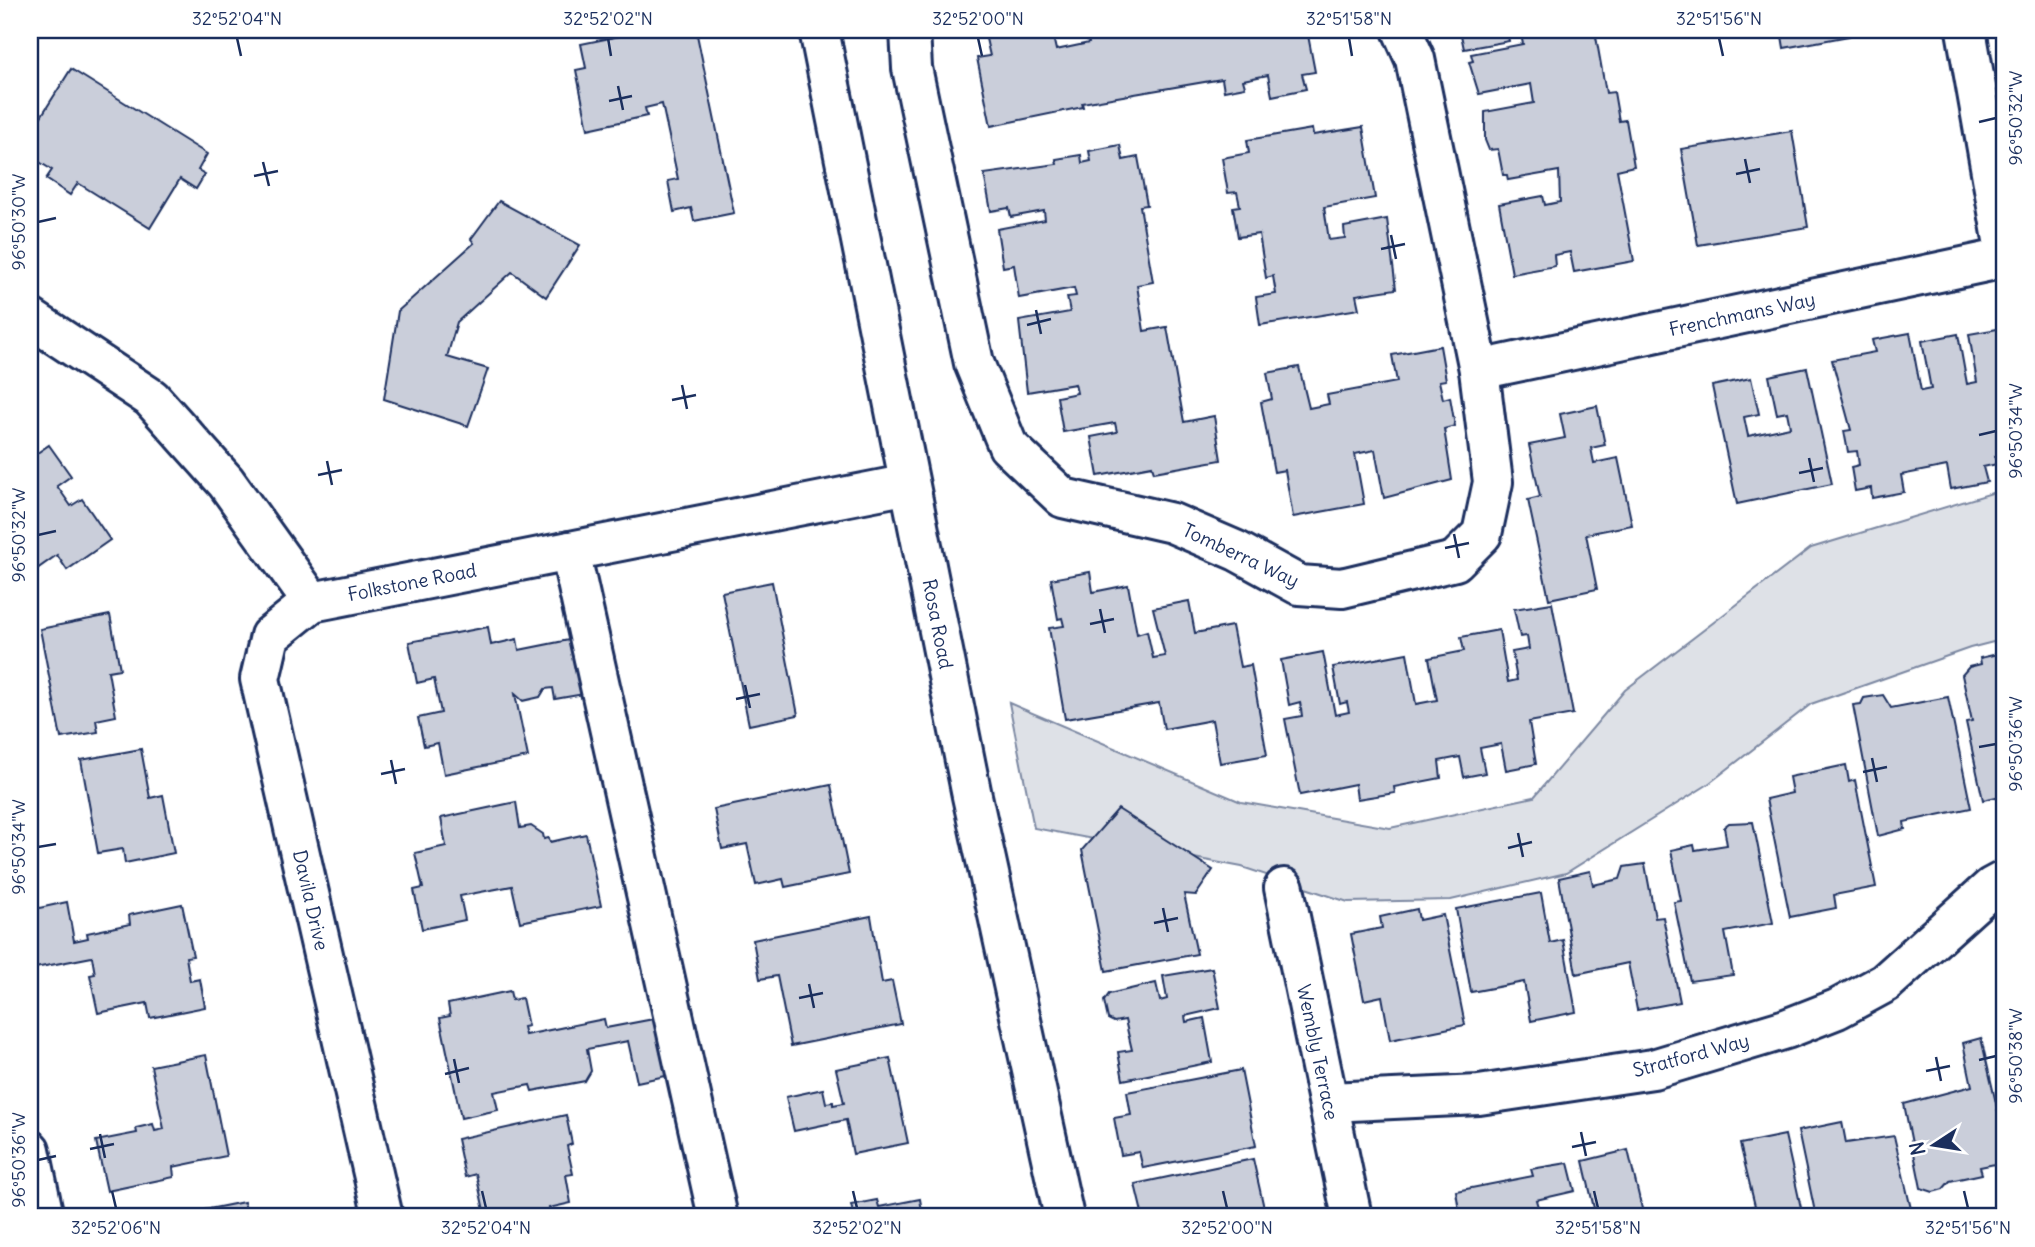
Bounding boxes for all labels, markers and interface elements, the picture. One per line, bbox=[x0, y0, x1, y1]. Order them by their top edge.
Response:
text: 32°52'04"N bbox=[192, 7, 282, 30]
text: 32°52'02"N bbox=[563, 7, 653, 30]
text: 32°52'00"N bbox=[932, 7, 1024, 30]
text: 32°51'58"N bbox=[1306, 7, 1392, 30]
text: 32°51'56"N bbox=[1676, 7, 1762, 30]
text: 96°50'32"W bbox=[2004, 71, 2027, 165]
text: 96°50'30"W bbox=[7, 174, 30, 270]
street label: Frenchmans Way bbox=[1667, 287, 1817, 341]
text: 96°50'34"W bbox=[2004, 383, 2027, 479]
text: 96°50'32"W bbox=[7, 488, 30, 582]
street label: Tomberra Way bbox=[1179, 518, 1303, 592]
street label: Folkstone Road bbox=[346, 558, 478, 606]
street label: Rosa Road bbox=[918, 577, 958, 671]
text: 96°50'36"W bbox=[2004, 696, 2027, 792]
text: 96°50'34"W bbox=[7, 799, 30, 895]
street label: Davila Drive bbox=[288, 847, 334, 953]
street label: Wembly Terrace bbox=[1292, 982, 1344, 1122]
text: 96°50'38"W bbox=[2004, 1008, 2027, 1104]
street label: Stratford Way bbox=[1630, 1028, 1752, 1082]
north arrow bbox=[1898, 1110, 1968, 1180]
text: 96°50'36"W bbox=[7, 1112, 30, 1208]
text: N bbox=[1904, 1140, 1930, 1157]
text: 32°52'06"N bbox=[71, 1216, 161, 1239]
text: 32°52'04"N bbox=[441, 1216, 531, 1239]
text: 32°52'02"N bbox=[812, 1216, 902, 1239]
text: 32°52'00"N bbox=[1181, 1216, 1273, 1239]
text: 32°51'58"N bbox=[1555, 1216, 1641, 1239]
text: 32°51'56"N bbox=[1925, 1216, 2011, 1239]

